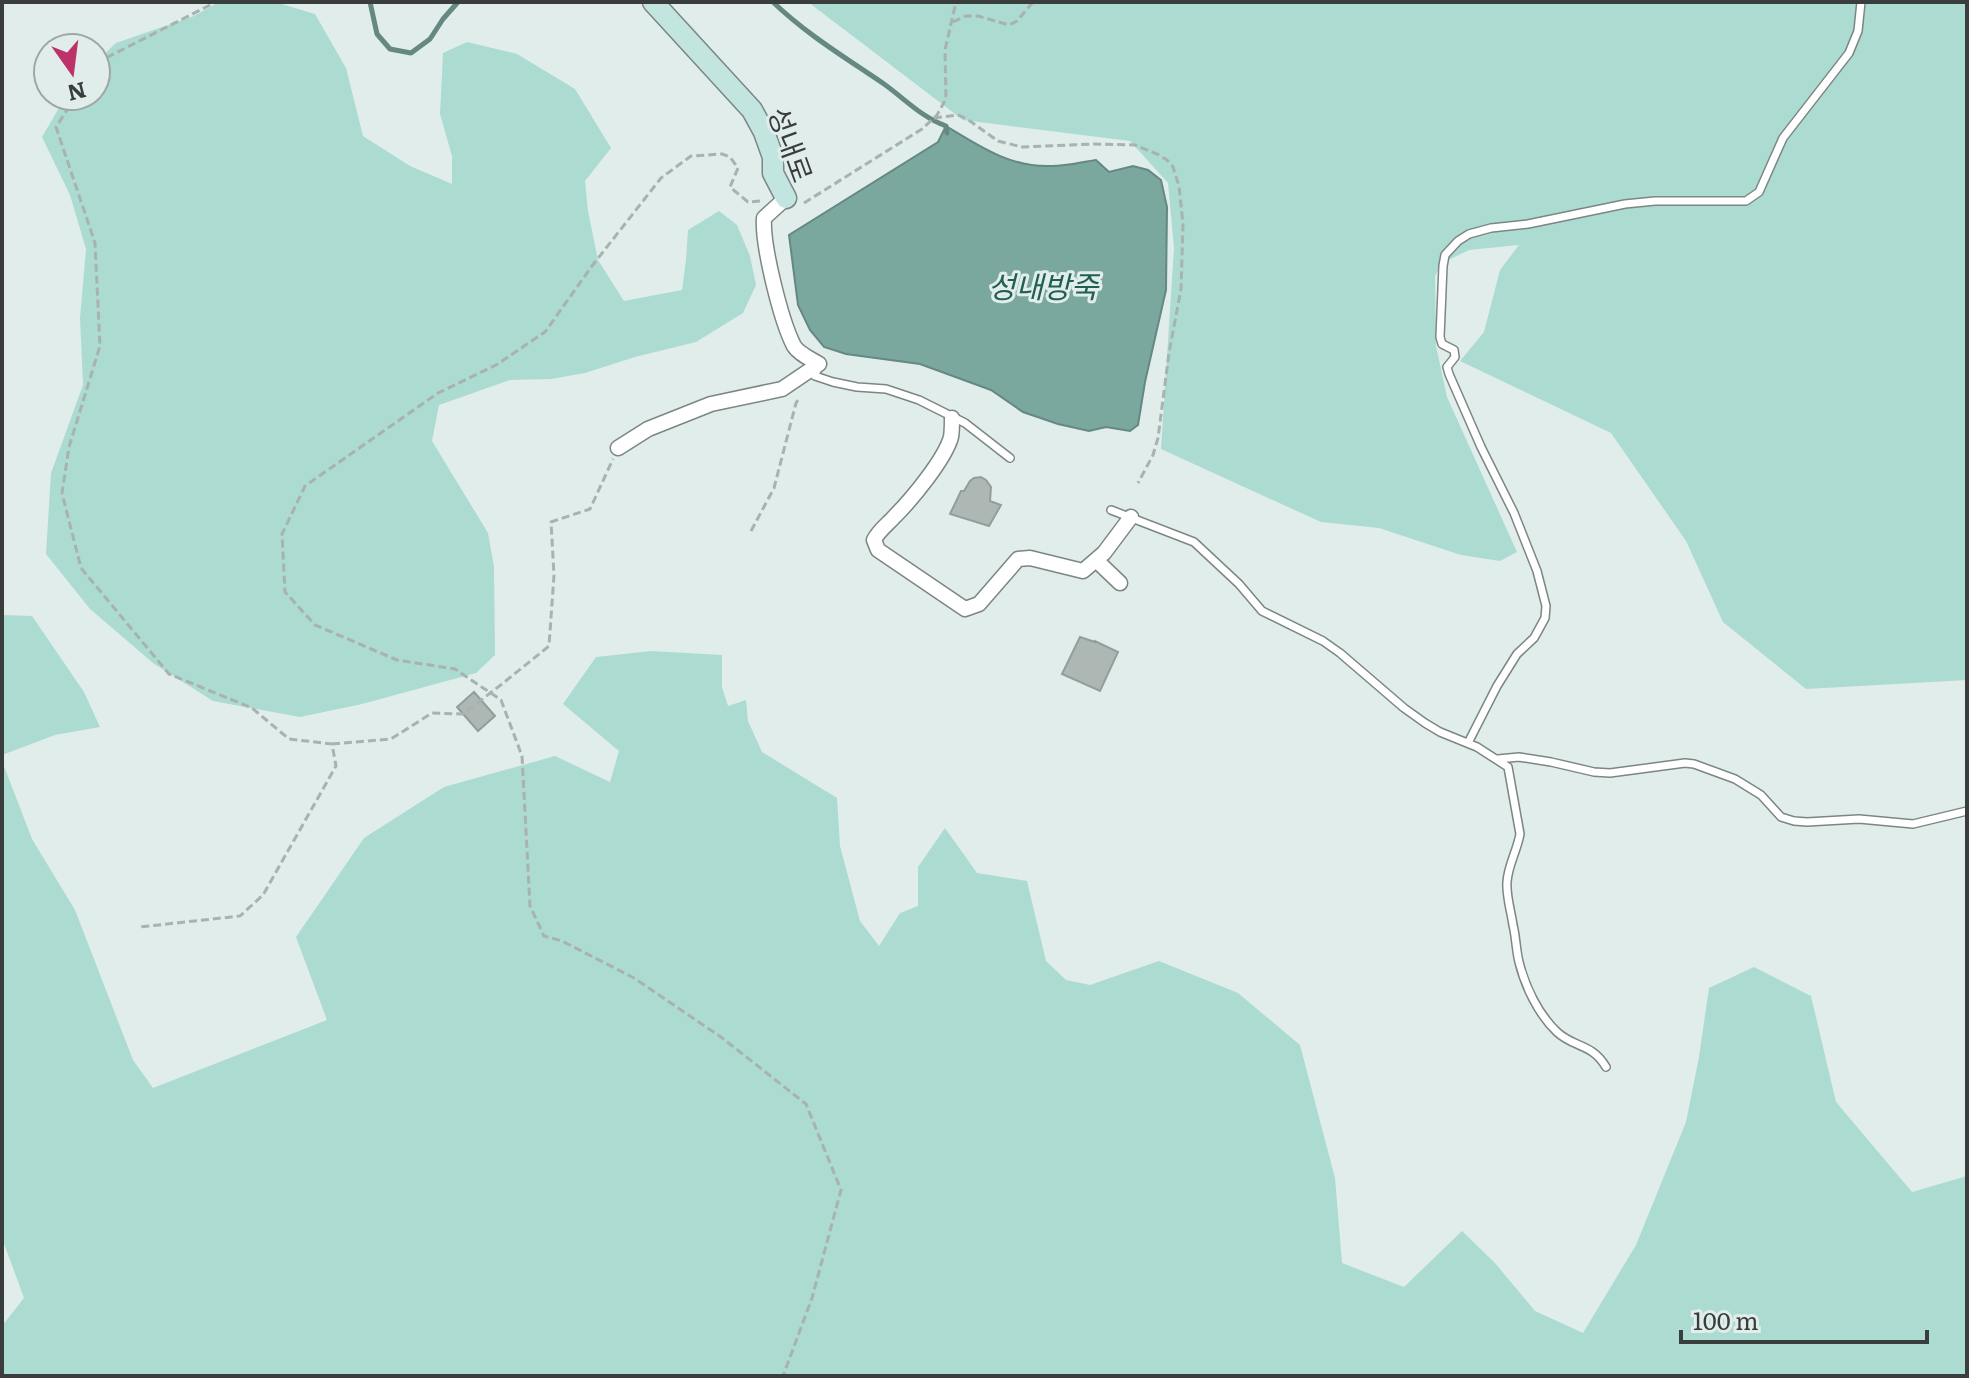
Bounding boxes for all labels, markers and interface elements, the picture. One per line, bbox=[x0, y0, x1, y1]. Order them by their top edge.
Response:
north arrow bbox=[32, 32, 112, 112]
text: N bbox=[64, 75, 90, 111]
street label: 성내로 bbox=[759, 101, 825, 187]
water label: 성내방죽 bbox=[988, 263, 1101, 307]
scale bar bbox=[1681, 1294, 1927, 1344]
text: 100 m bbox=[1693, 1302, 1759, 1337]

